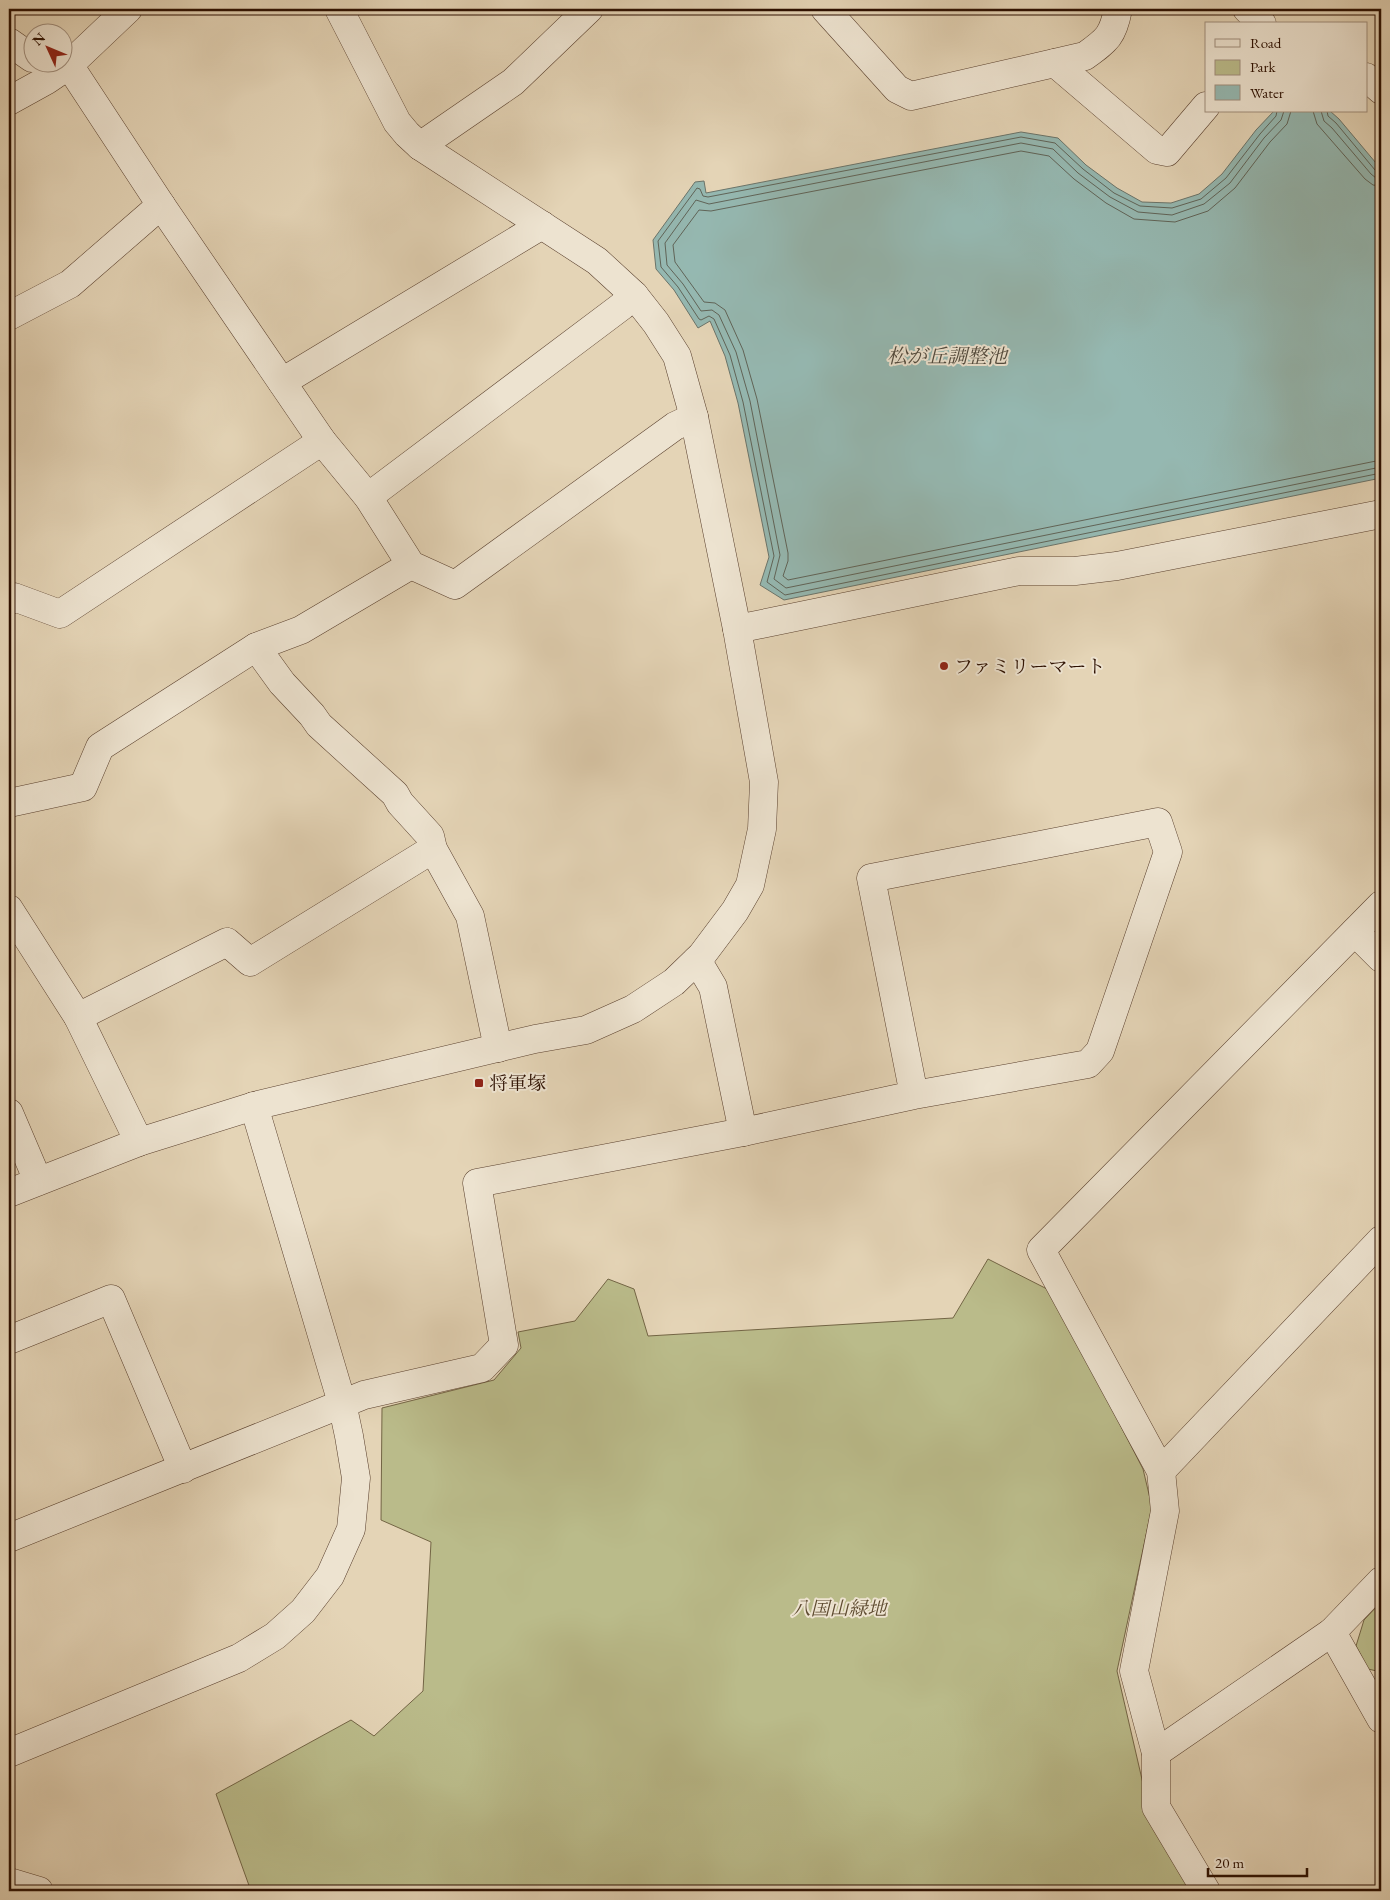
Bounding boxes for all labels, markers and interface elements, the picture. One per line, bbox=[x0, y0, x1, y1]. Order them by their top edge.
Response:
north arrow bbox=[22, 22, 72, 72]
legend bbox=[1205, 22, 1368, 112]
text: N bbox=[28, 28, 50, 49]
text: Road bbox=[1250, 33, 1282, 52]
text: Park bbox=[1250, 57, 1277, 76]
text: Water bbox=[1250, 83, 1284, 102]
water label: 松が丘調整池 bbox=[887, 343, 1009, 369]
place label: ファミリーマート bbox=[954, 654, 1106, 679]
marker: ファミリーマート bbox=[938, 660, 950, 672]
place label: 将軍塚 bbox=[489, 1071, 546, 1096]
marker: 将軍塚 bbox=[473, 1077, 485, 1089]
park label: 八国山緑地 bbox=[791, 1596, 888, 1621]
scale bar bbox=[1208, 1845, 1306, 1877]
text: 20 m bbox=[1215, 1853, 1244, 1872]

